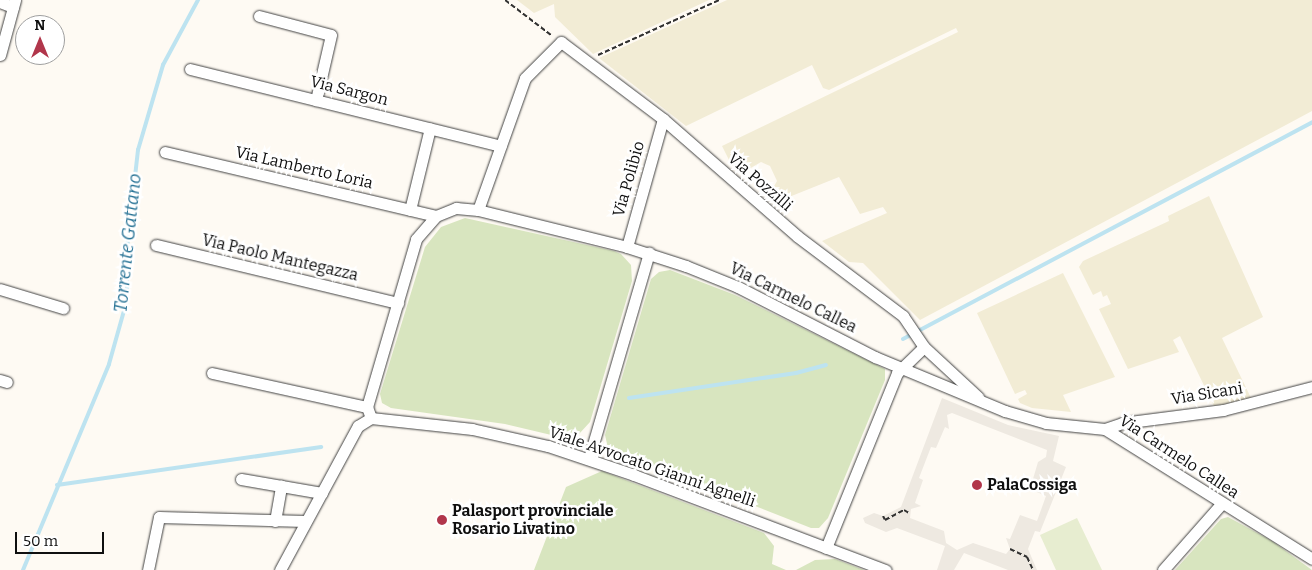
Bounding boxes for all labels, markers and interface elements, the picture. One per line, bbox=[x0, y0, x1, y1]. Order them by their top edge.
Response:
north arrow bbox=[15, 15, 65, 65]
text: N bbox=[35, 17, 45, 34]
street label: Via Sargon bbox=[308, 72, 390, 110]
street label: Via Polibio bbox=[609, 139, 649, 219]
street label: Via Lamberto Loria bbox=[233, 143, 375, 193]
street label: Via Pozzilli bbox=[724, 149, 796, 215]
water label: Torrente Gattano bbox=[110, 172, 146, 314]
street label: Via Paolo Mantegazza bbox=[200, 231, 360, 285]
street label: Via Carmelo Callea bbox=[726, 259, 860, 337]
street label: Via Sicani bbox=[1170, 379, 1244, 409]
street label: Via Carmelo Callea bbox=[1116, 411, 1242, 503]
street label: Viale Avvocato Gianni Agnelli bbox=[546, 423, 758, 511]
place label: PalaCossiga bbox=[987, 475, 1077, 495]
marker: PalaCossiga bbox=[971, 479, 983, 491]
place label: Palasport provinciale Rosario Livatino bbox=[452, 501, 614, 539]
marker: Palasport provinciale Rosario Livatino bbox=[436, 514, 448, 526]
scale bar bbox=[18, 522, 106, 554]
text: 50 m bbox=[23, 532, 58, 550]

